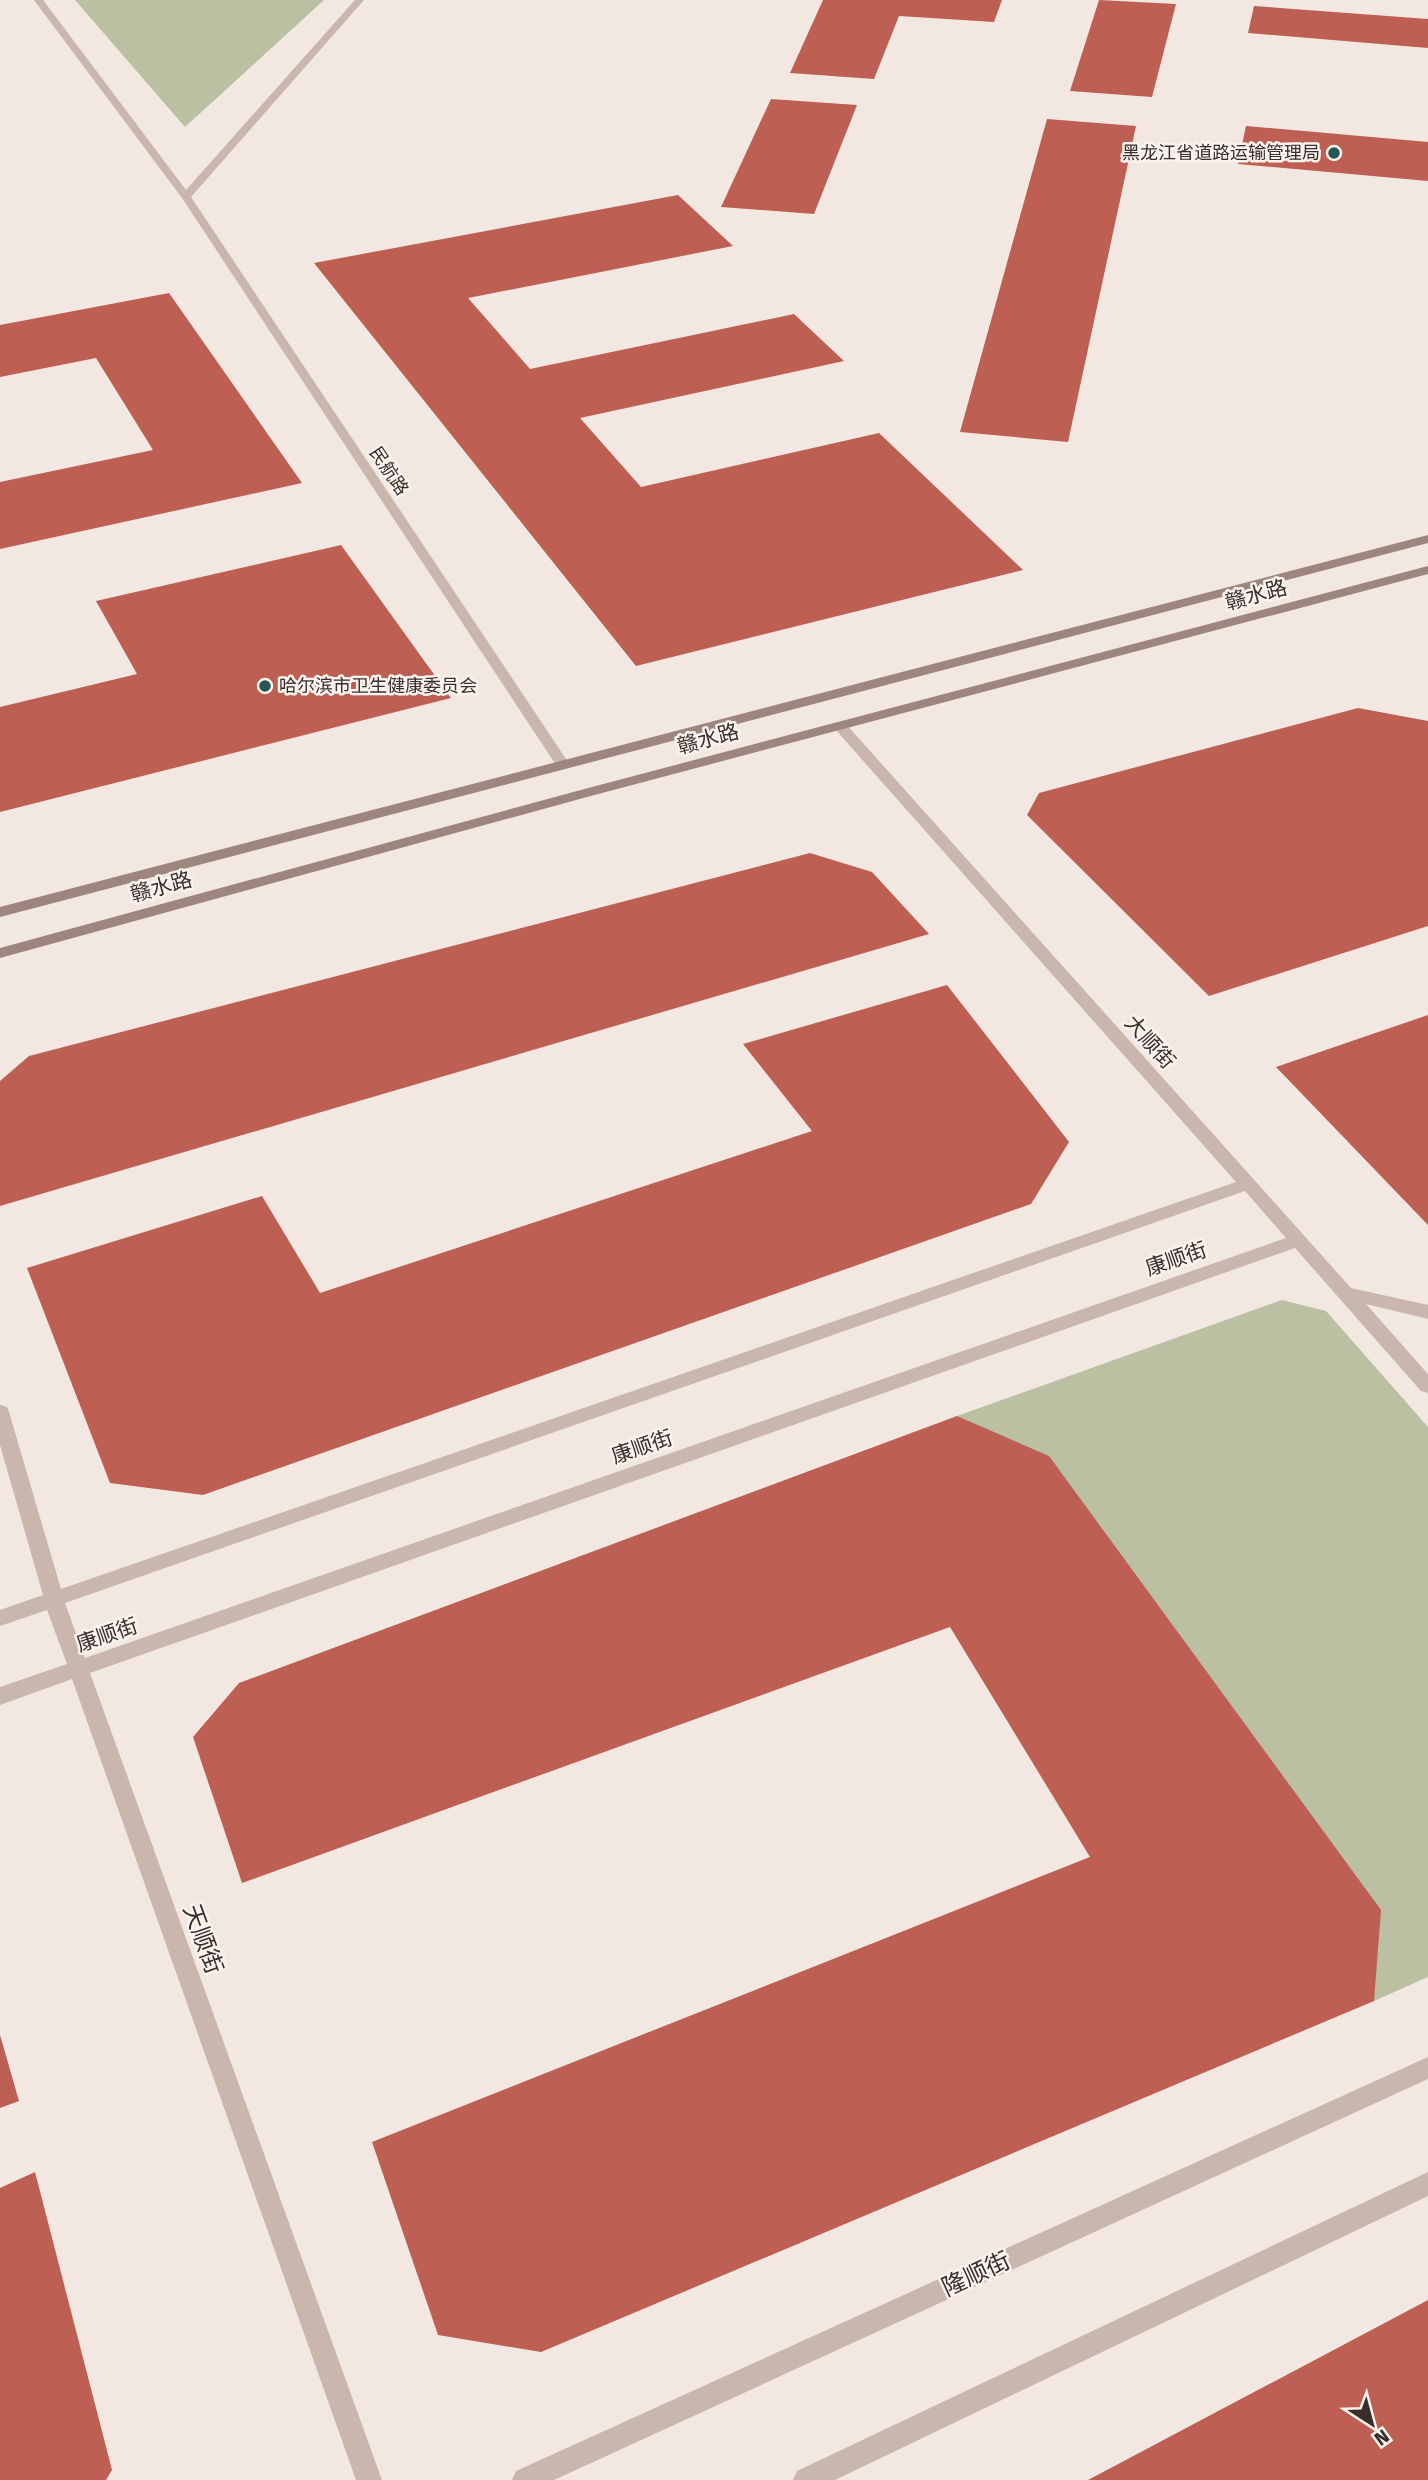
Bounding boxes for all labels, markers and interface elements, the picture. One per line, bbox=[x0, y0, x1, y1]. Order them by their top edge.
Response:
place label: 黑龙江省道路运输管理局 bbox=[1122, 142, 1320, 164]
marker: 黑龙江省道路运输管理局 bbox=[1326, 145, 1342, 161]
street label: 民航路 bbox=[365, 442, 413, 500]
street label: 赣水路 bbox=[1222, 574, 1290, 616]
place label: 哈尔滨市卫生健康委员会 bbox=[279, 675, 477, 697]
marker: 哈尔滨市卫生健康委员会 bbox=[257, 678, 273, 694]
street label: 赣水路 bbox=[674, 718, 742, 760]
street label: 赣水路 bbox=[127, 866, 195, 908]
street label: 大顺街 bbox=[1119, 1010, 1181, 1074]
street label: 康顺街 bbox=[1142, 1236, 1210, 1282]
street label: 康顺街 bbox=[608, 1424, 676, 1470]
street label: 康顺街 bbox=[73, 1612, 141, 1658]
street label: 天顺街 bbox=[178, 1900, 228, 1978]
street label: 隆顺街 bbox=[937, 2246, 1015, 2302]
north arrow bbox=[1337, 2389, 1407, 2459]
text: N bbox=[1370, 2424, 1394, 2450]

